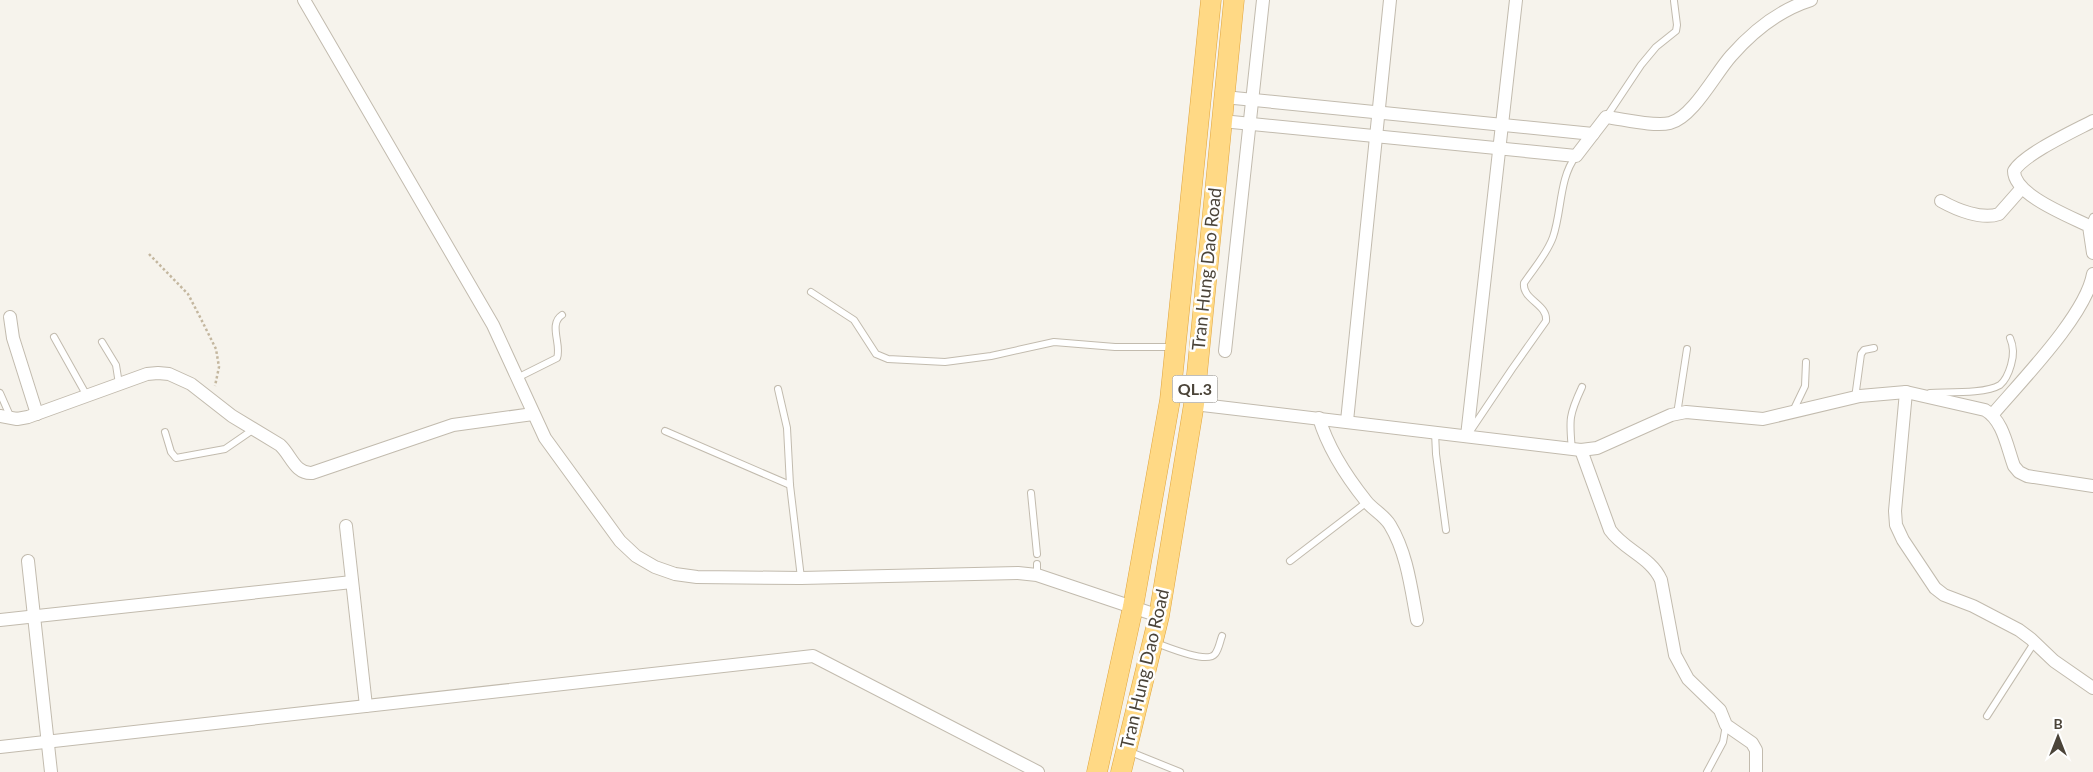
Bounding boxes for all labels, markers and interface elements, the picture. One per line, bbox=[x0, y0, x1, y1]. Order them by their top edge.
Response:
street label: Tran Hung Dao Road bbox=[1187, 186, 1225, 351]
road number: QL.3 bbox=[1172, 376, 1218, 402]
street label: Tran Hung Dao Road bbox=[1115, 587, 1173, 751]
north arrow bbox=[2033, 712, 2083, 762]
text: B bbox=[2053, 715, 2063, 732]

